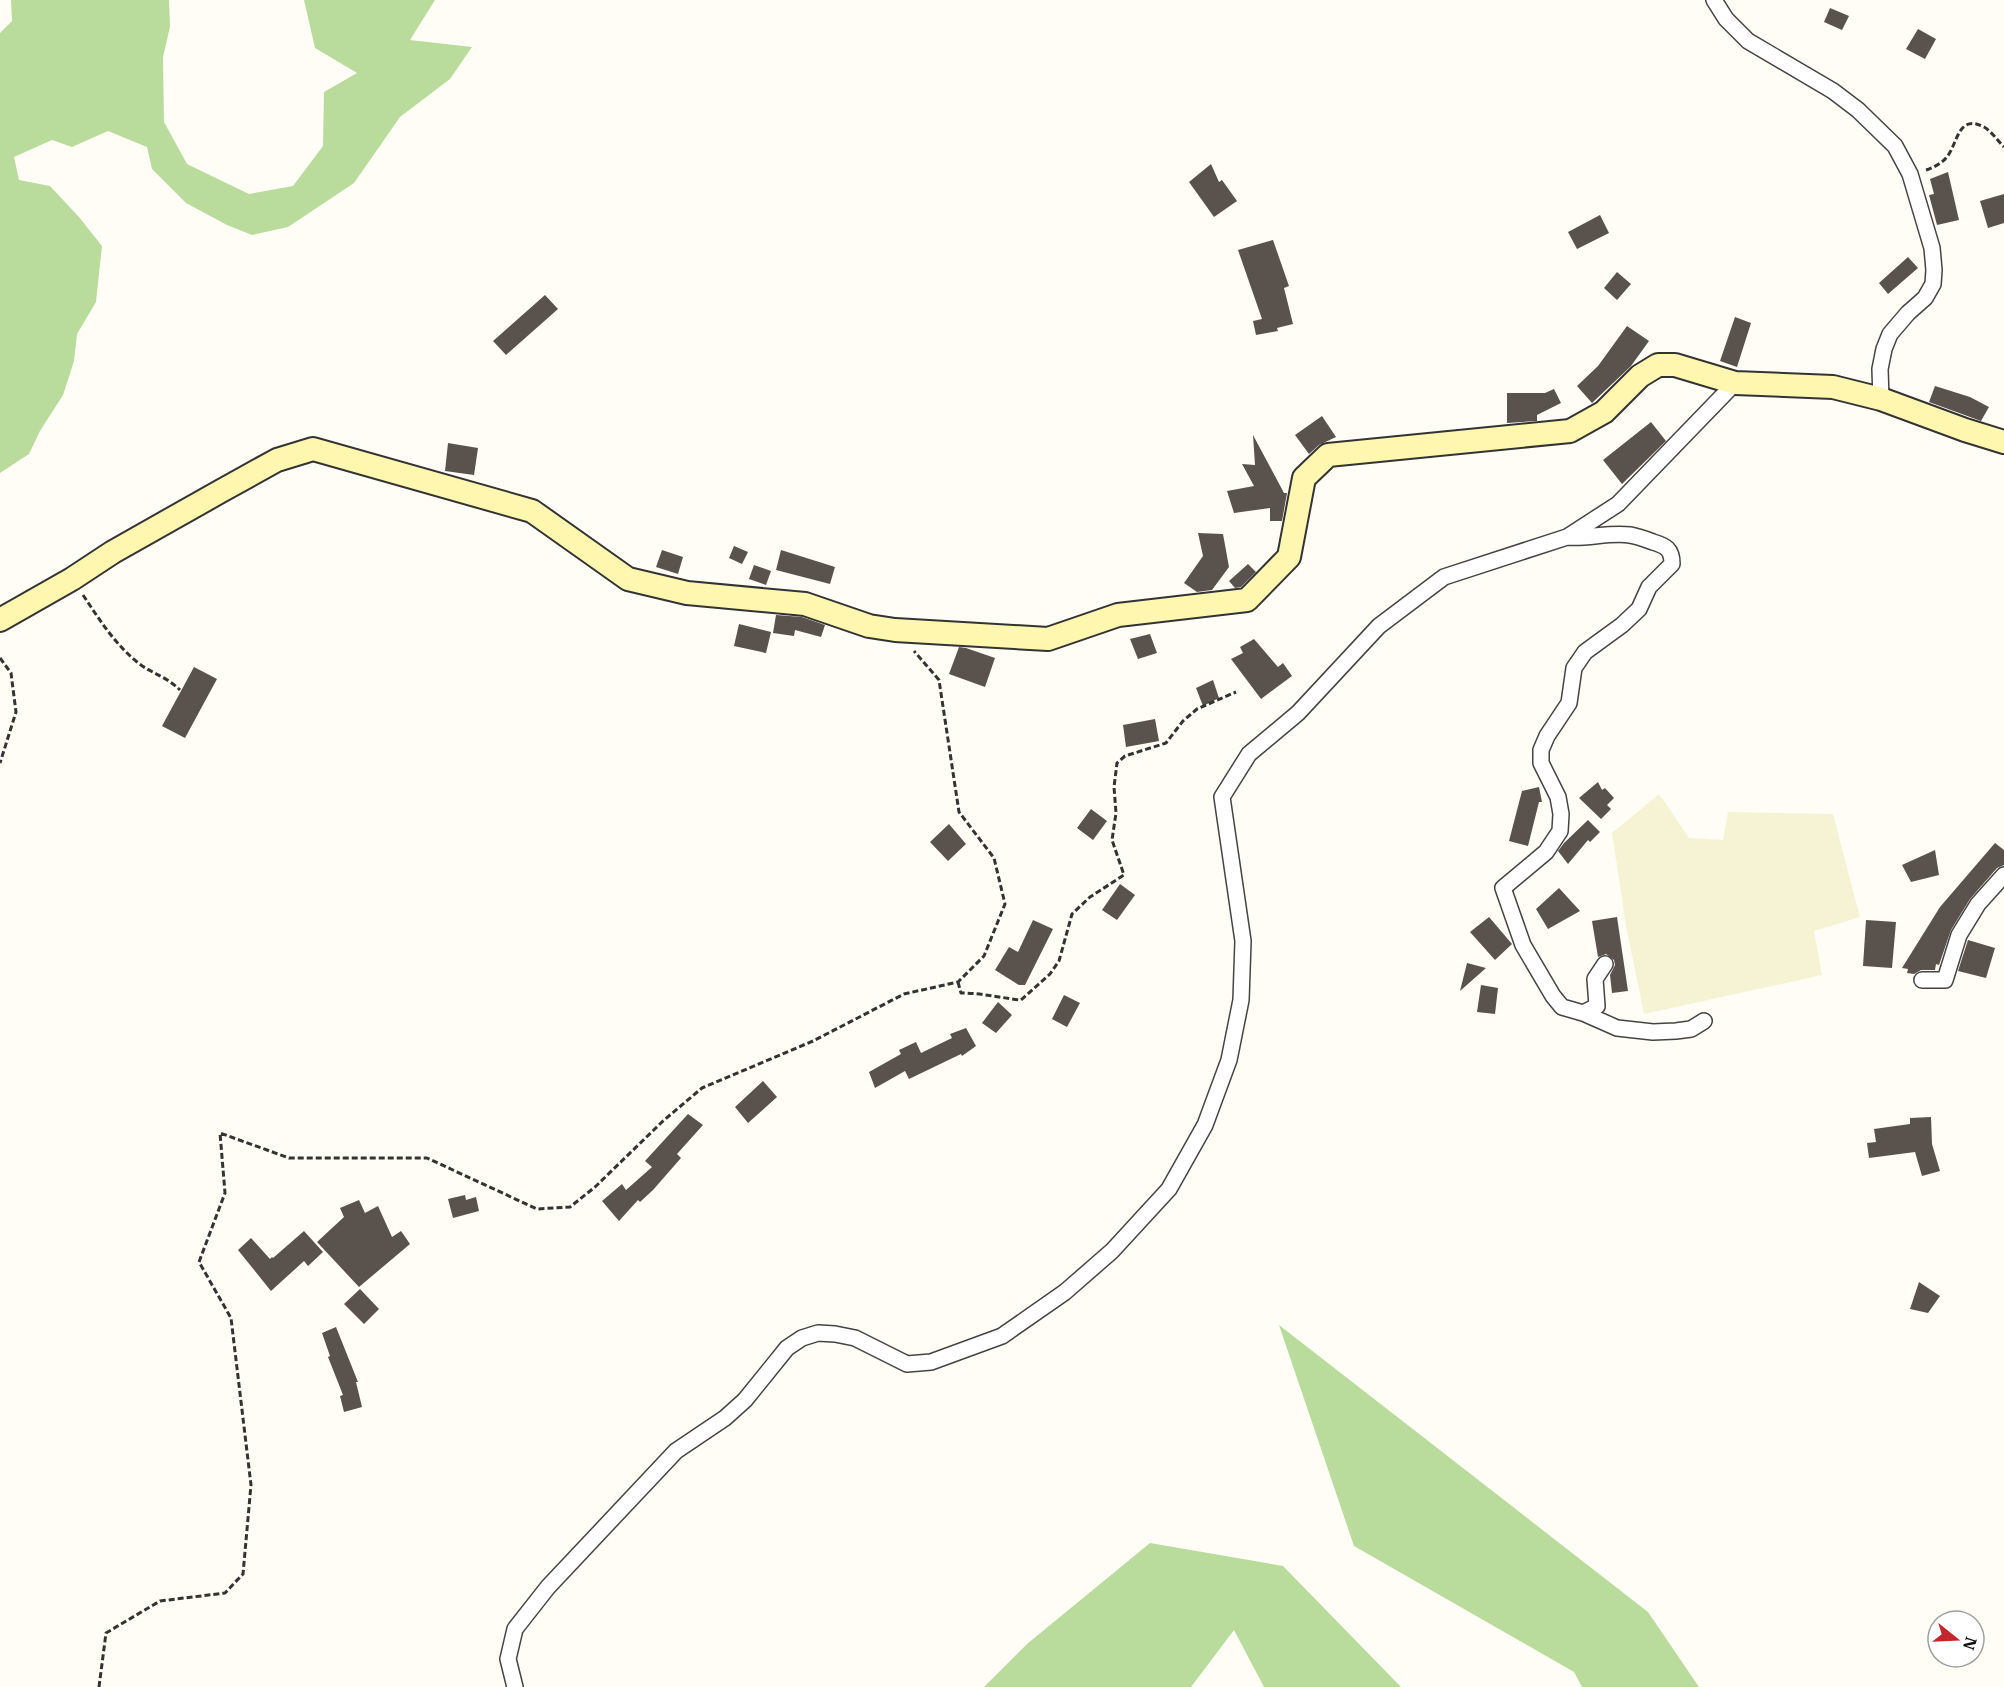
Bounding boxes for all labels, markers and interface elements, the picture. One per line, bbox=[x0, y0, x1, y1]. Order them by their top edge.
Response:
north arrow bbox=[1926, 1609, 1986, 1669]
text: N bbox=[1959, 1635, 1982, 1653]

